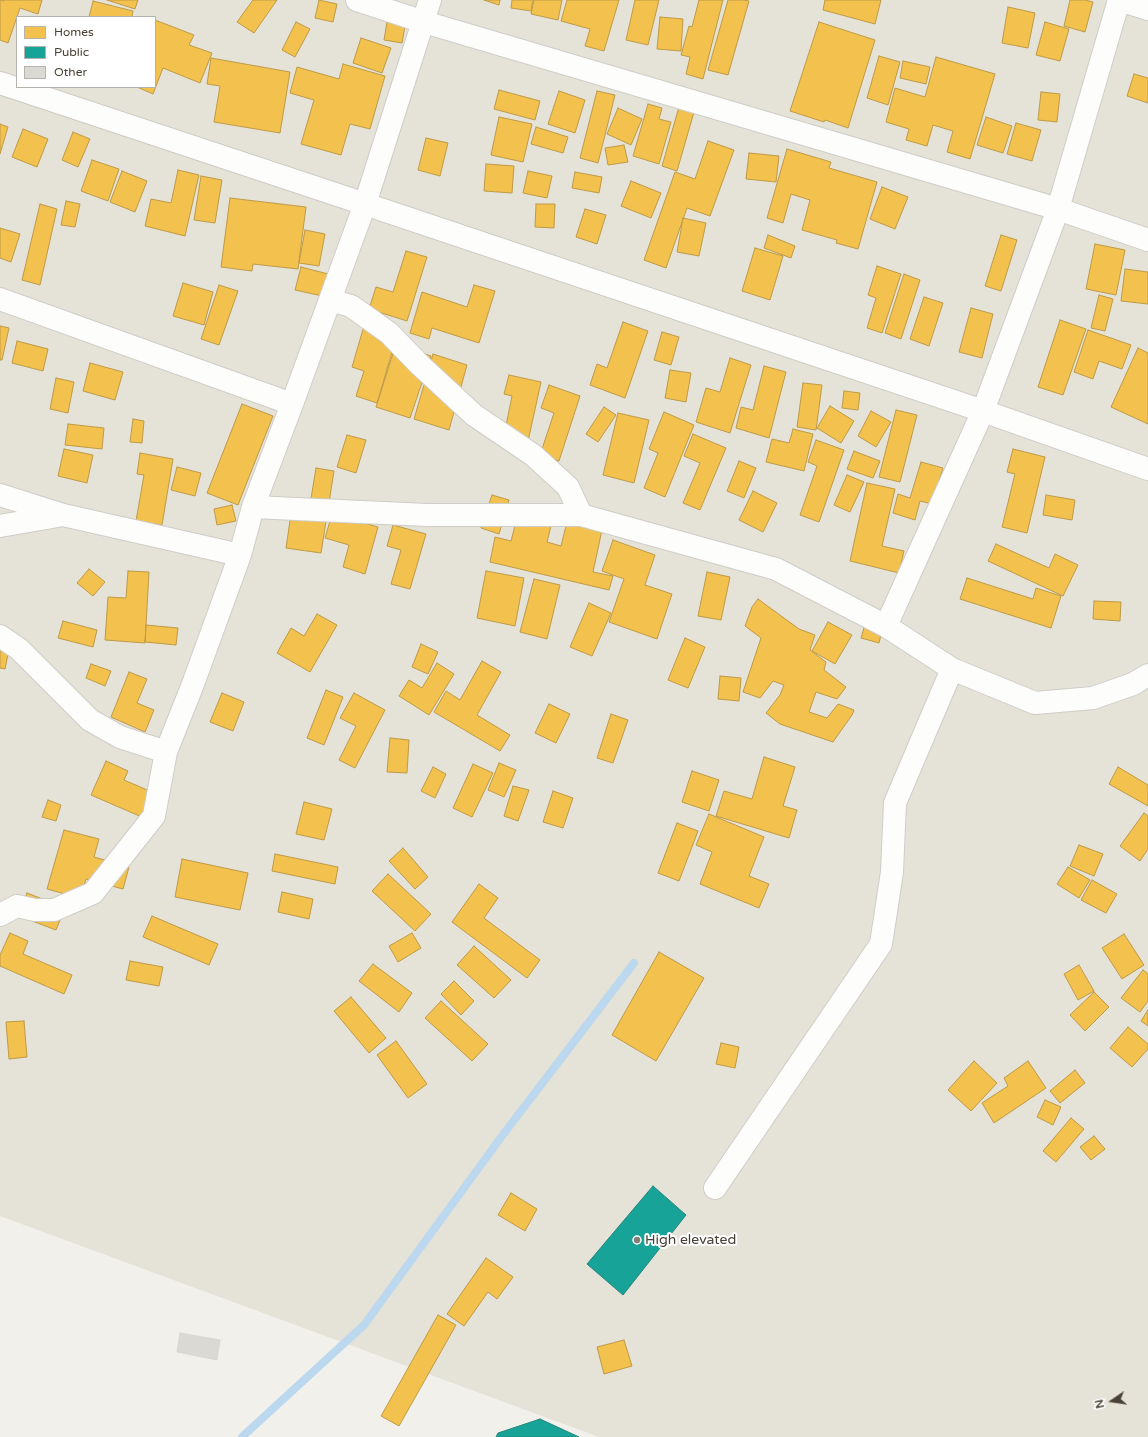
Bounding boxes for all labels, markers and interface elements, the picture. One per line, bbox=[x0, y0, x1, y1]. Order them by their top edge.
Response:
legend bbox=[16, 16, 156, 88]
text: Homes bbox=[54, 25, 94, 39]
text: Public bbox=[54, 45, 89, 59]
text: Other bbox=[54, 65, 87, 79]
place label: High elevated bbox=[645, 1232, 736, 1248]
marker: High elevated bbox=[632, 1235, 642, 1245]
north arrow bbox=[1092, 1381, 1132, 1421]
text: N bbox=[1092, 1398, 1107, 1410]

